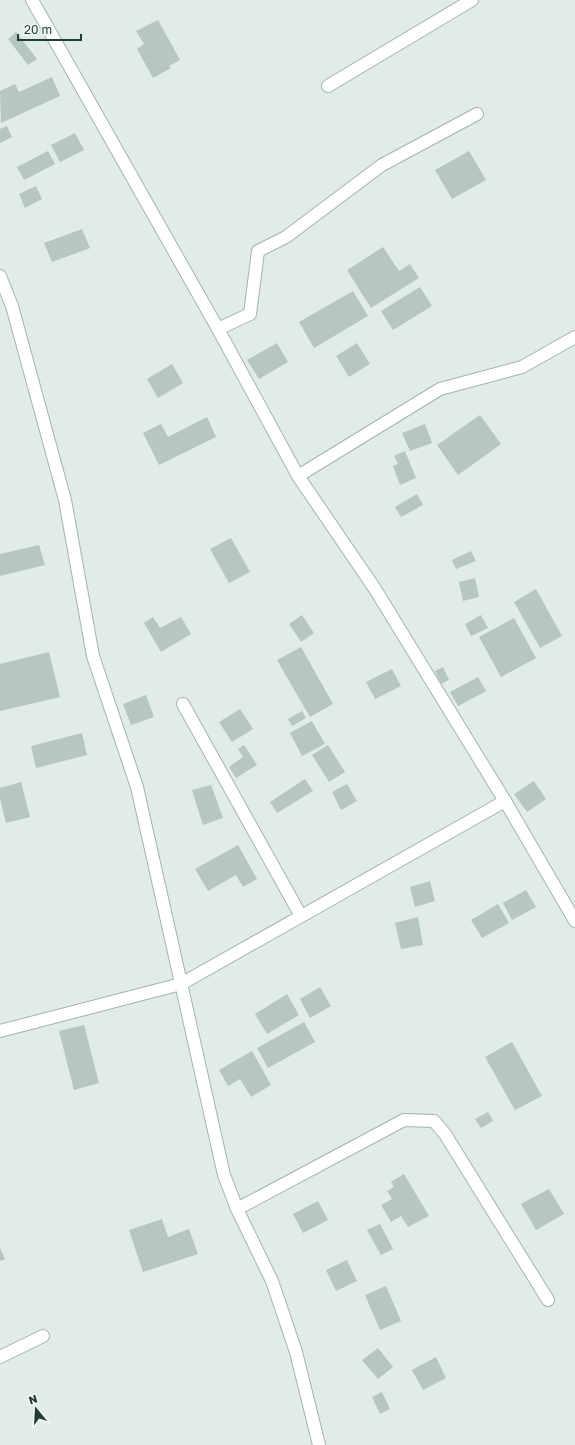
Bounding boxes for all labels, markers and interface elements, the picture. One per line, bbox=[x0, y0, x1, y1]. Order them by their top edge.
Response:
scale bar bbox=[18, 16, 81, 42]
text: 20 m bbox=[24, 22, 52, 37]
north arrow bbox=[16, 1389, 56, 1429]
text: N bbox=[27, 1392, 39, 1406]

